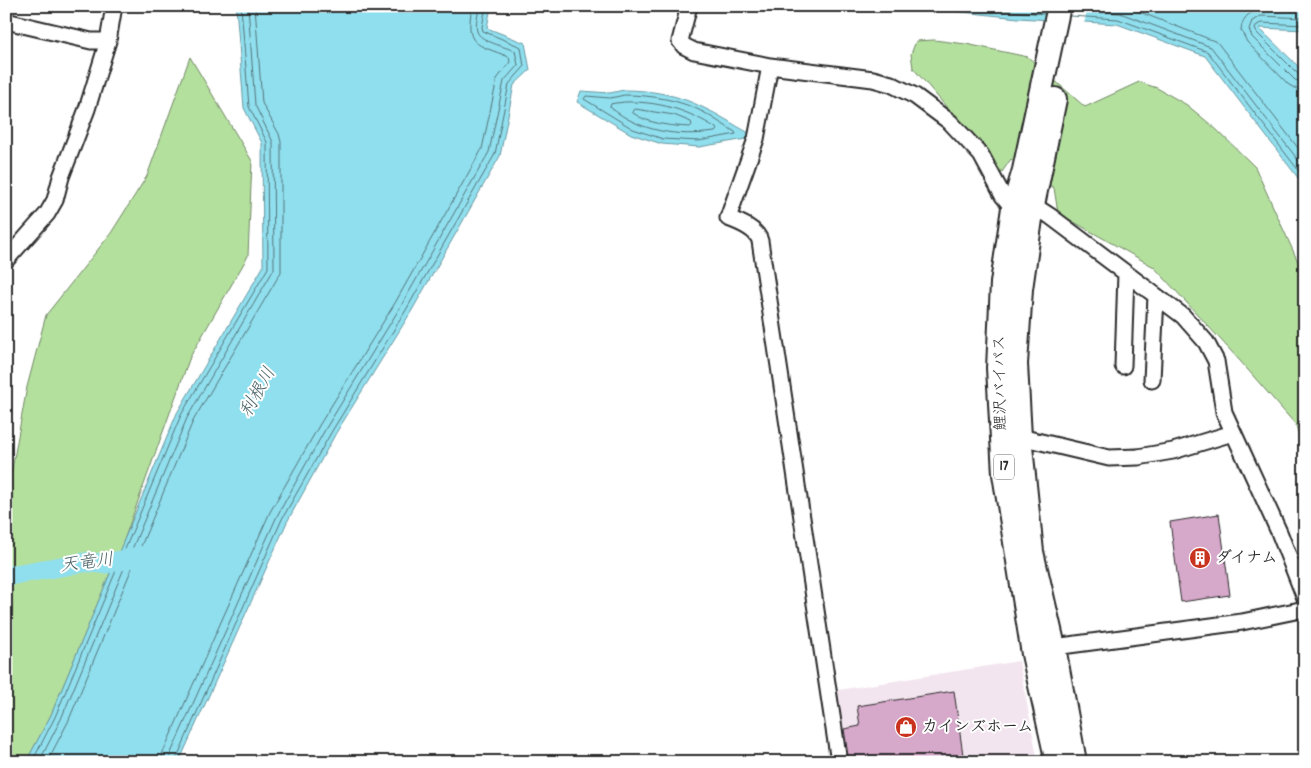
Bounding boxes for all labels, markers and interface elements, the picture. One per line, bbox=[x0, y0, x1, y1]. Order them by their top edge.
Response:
street label: 鯉沢バイパス bbox=[989, 335, 1013, 431]
water label: 利根川 bbox=[235, 363, 283, 423]
road number: 17 bbox=[994, 454, 1014, 480]
building icon: ダイナム bbox=[1188, 546, 1212, 570]
place label: ダイナム bbox=[1216, 547, 1277, 570]
water label: 天竜川 bbox=[59, 548, 115, 580]
shop icon: カインズホーム bbox=[894, 715, 918, 739]
place label: カインズホーム bbox=[922, 716, 1033, 739]

